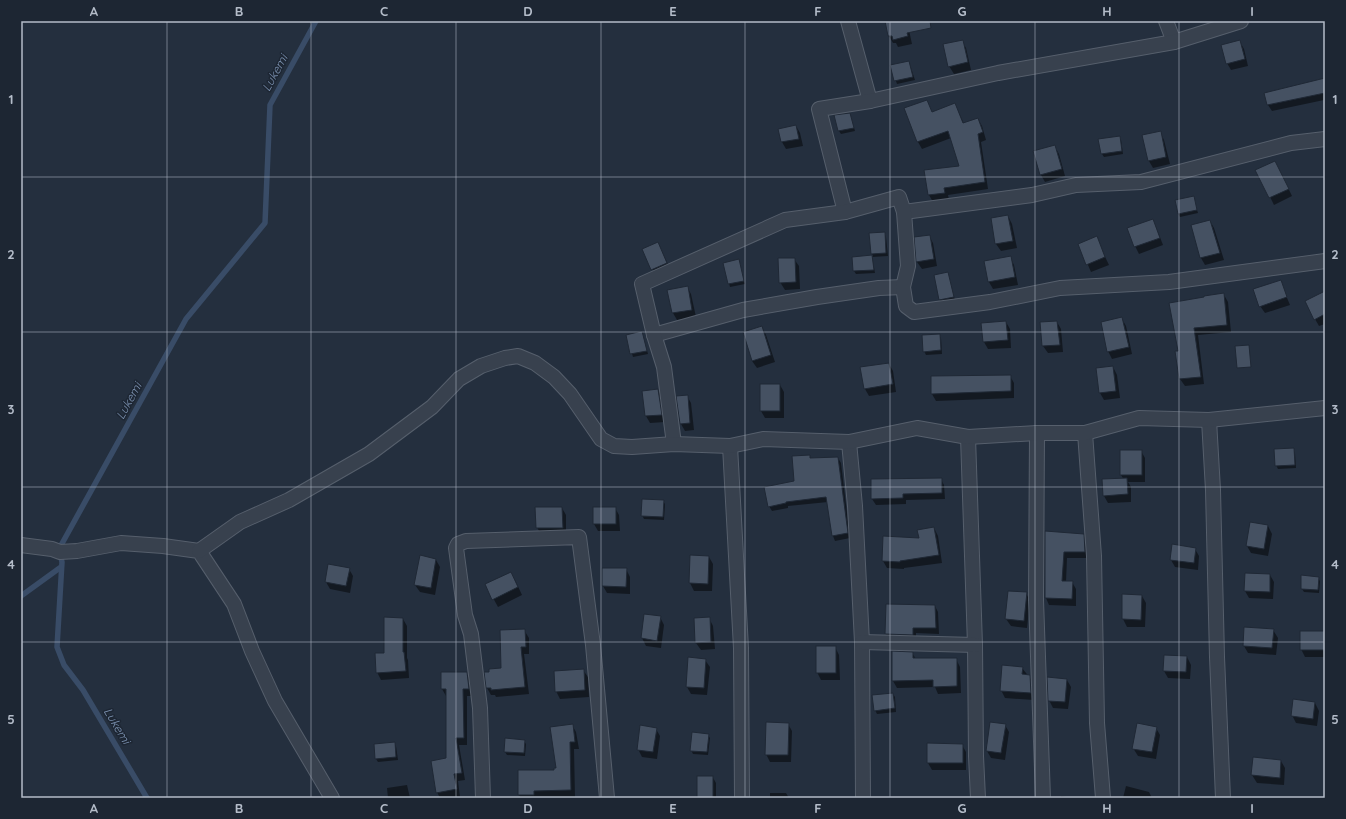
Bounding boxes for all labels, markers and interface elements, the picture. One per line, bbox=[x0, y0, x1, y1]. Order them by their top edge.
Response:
text: A bbox=[90, 3, 99, 19]
text: B bbox=[235, 3, 243, 19]
text: C bbox=[380, 3, 388, 19]
text: D bbox=[523, 3, 533, 19]
text: E bbox=[669, 3, 677, 19]
text: F bbox=[814, 3, 822, 19]
text: G bbox=[957, 3, 967, 19]
text: H bbox=[1102, 3, 1112, 19]
text: I bbox=[1250, 3, 1254, 19]
water label: Lukemi bbox=[258, 51, 291, 94]
text: 1 bbox=[8, 91, 14, 107]
text: 1 bbox=[1332, 91, 1338, 107]
text: 2 bbox=[7, 246, 15, 262]
text: 2 bbox=[1331, 246, 1339, 262]
water label: Lukemi bbox=[112, 379, 145, 422]
text: 3 bbox=[8, 401, 15, 417]
text: 3 bbox=[1332, 401, 1339, 417]
text: 4 bbox=[7, 556, 15, 572]
text: 4 bbox=[1331, 556, 1339, 572]
water label: Lukemi bbox=[101, 705, 135, 748]
text: 5 bbox=[7, 711, 15, 727]
text: 5 bbox=[1331, 711, 1339, 727]
text: A bbox=[90, 800, 99, 816]
text: B bbox=[235, 800, 243, 816]
text: C bbox=[380, 800, 388, 816]
text: D bbox=[523, 800, 533, 816]
text: E bbox=[669, 800, 677, 816]
text: F bbox=[814, 800, 822, 816]
text: G bbox=[957, 800, 967, 816]
text: H bbox=[1102, 800, 1112, 816]
text: I bbox=[1250, 800, 1254, 816]

